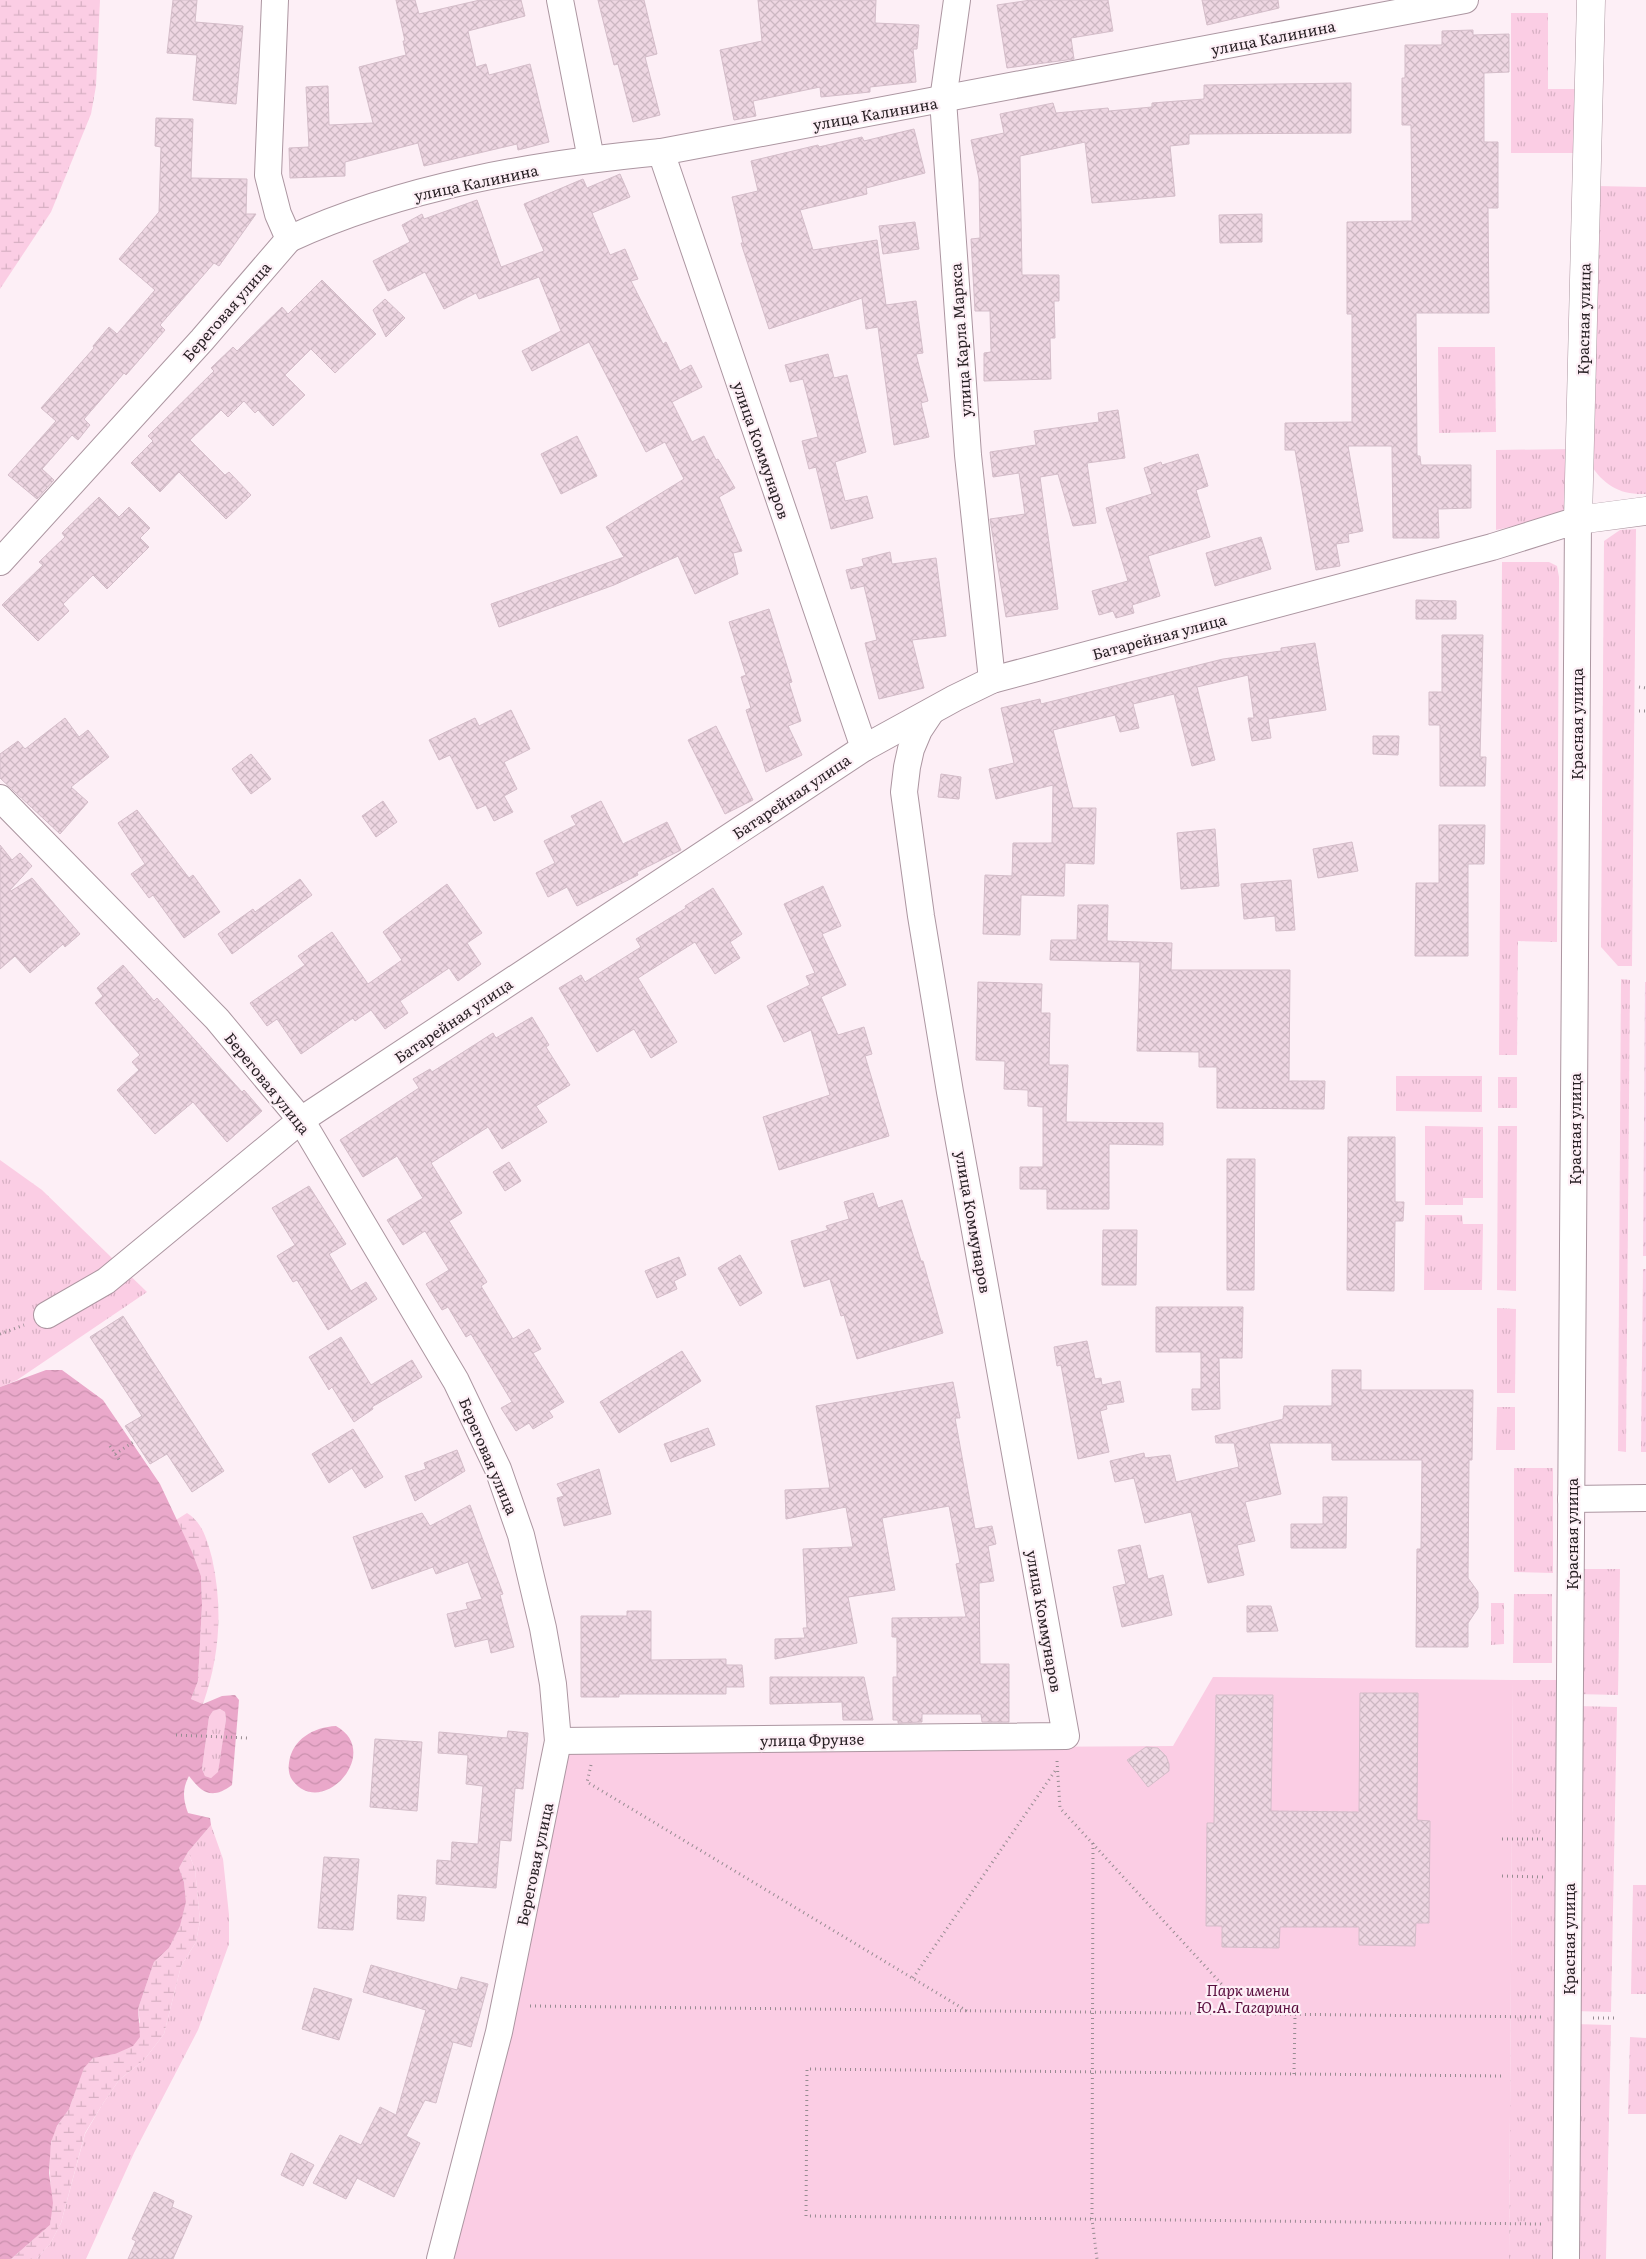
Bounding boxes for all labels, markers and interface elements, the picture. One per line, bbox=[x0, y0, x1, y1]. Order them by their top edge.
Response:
street label: улица Калинина bbox=[1209, 13, 1338, 60]
street label: улица Калинина bbox=[811, 91, 940, 135]
street label: улица Калинина bbox=[412, 157, 541, 206]
street label: Береговая улица bbox=[176, 255, 276, 366]
street label: улица Карла Маркса bbox=[943, 261, 977, 418]
street label: Красная улица bbox=[1571, 262, 1595, 375]
street label: улица Коммунаров bbox=[728, 378, 796, 522]
street label: Батарейная улица bbox=[1089, 607, 1230, 665]
street label: Красная улица bbox=[1565, 667, 1588, 780]
street label: Батарейная улица bbox=[727, 747, 856, 844]
street label: Батарейная улица bbox=[389, 971, 518, 1068]
street label: Береговая улица bbox=[220, 1027, 317, 1140]
street label: Красная улица bbox=[1563, 1072, 1586, 1185]
street label: улица Коммунаров bbox=[950, 1149, 998, 1295]
street label: Береговая улица bbox=[454, 1394, 524, 1519]
street label: Красная улица bbox=[1560, 1477, 1583, 1590]
street label: улица Коммунаров bbox=[1021, 1548, 1069, 1694]
street label: улица Фрунзе bbox=[760, 1727, 865, 1751]
street label: Береговая улица bbox=[510, 1799, 558, 1928]
street label: Красная улица bbox=[1557, 1882, 1580, 1995]
park label: Парк имени Ю.А. Гагарина bbox=[1196, 1978, 1300, 2018]

